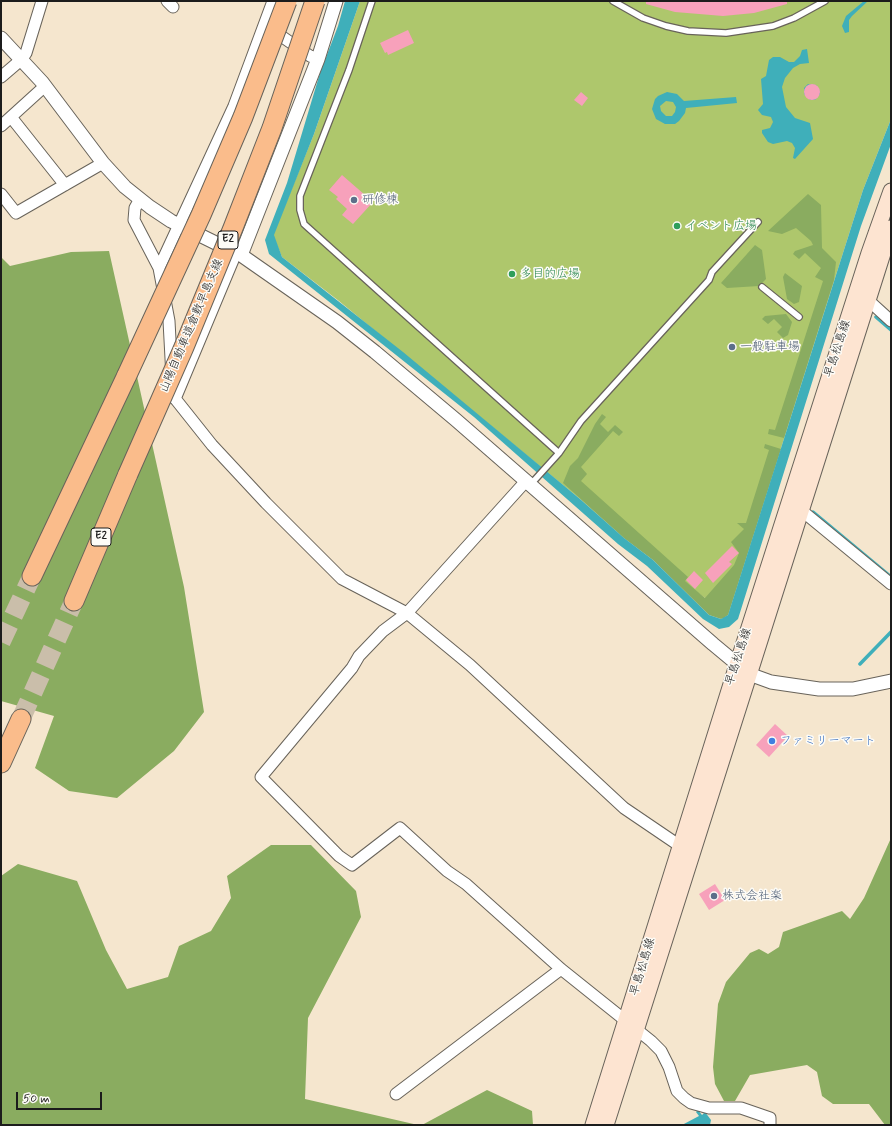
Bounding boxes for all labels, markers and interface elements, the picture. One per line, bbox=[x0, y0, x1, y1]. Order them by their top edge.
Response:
place label: 研修棟 bbox=[362, 193, 398, 207]
marker: 研修棟 bbox=[349, 195, 359, 205]
place label: イベント広場 bbox=[685, 219, 757, 233]
marker: イベント広場 bbox=[672, 221, 682, 231]
road number: E2 bbox=[218, 231, 238, 249]
street label: 山陽自動車道倉敷早島支線 bbox=[157, 257, 227, 395]
place label: 多目的広場 bbox=[520, 267, 580, 281]
marker: 多目的広場 bbox=[507, 269, 517, 279]
street label: 早島松島線 bbox=[822, 318, 854, 380]
place label: 一般駐車場 bbox=[740, 340, 800, 354]
marker: 一般駐車場 bbox=[727, 342, 737, 352]
road number: E2 bbox=[91, 528, 111, 546]
street label: 早島松島線 bbox=[723, 626, 755, 688]
place label: ファミリーマート bbox=[780, 734, 876, 748]
marker: ファミリーマート bbox=[767, 736, 777, 746]
place label: 株式会社楽 bbox=[722, 889, 782, 903]
marker: 株式会社楽 bbox=[709, 891, 719, 901]
street label: 早島松島線 bbox=[627, 936, 659, 998]
scale bar bbox=[18, 1084, 104, 1110]
text: 50 m bbox=[23, 1091, 50, 1107]

